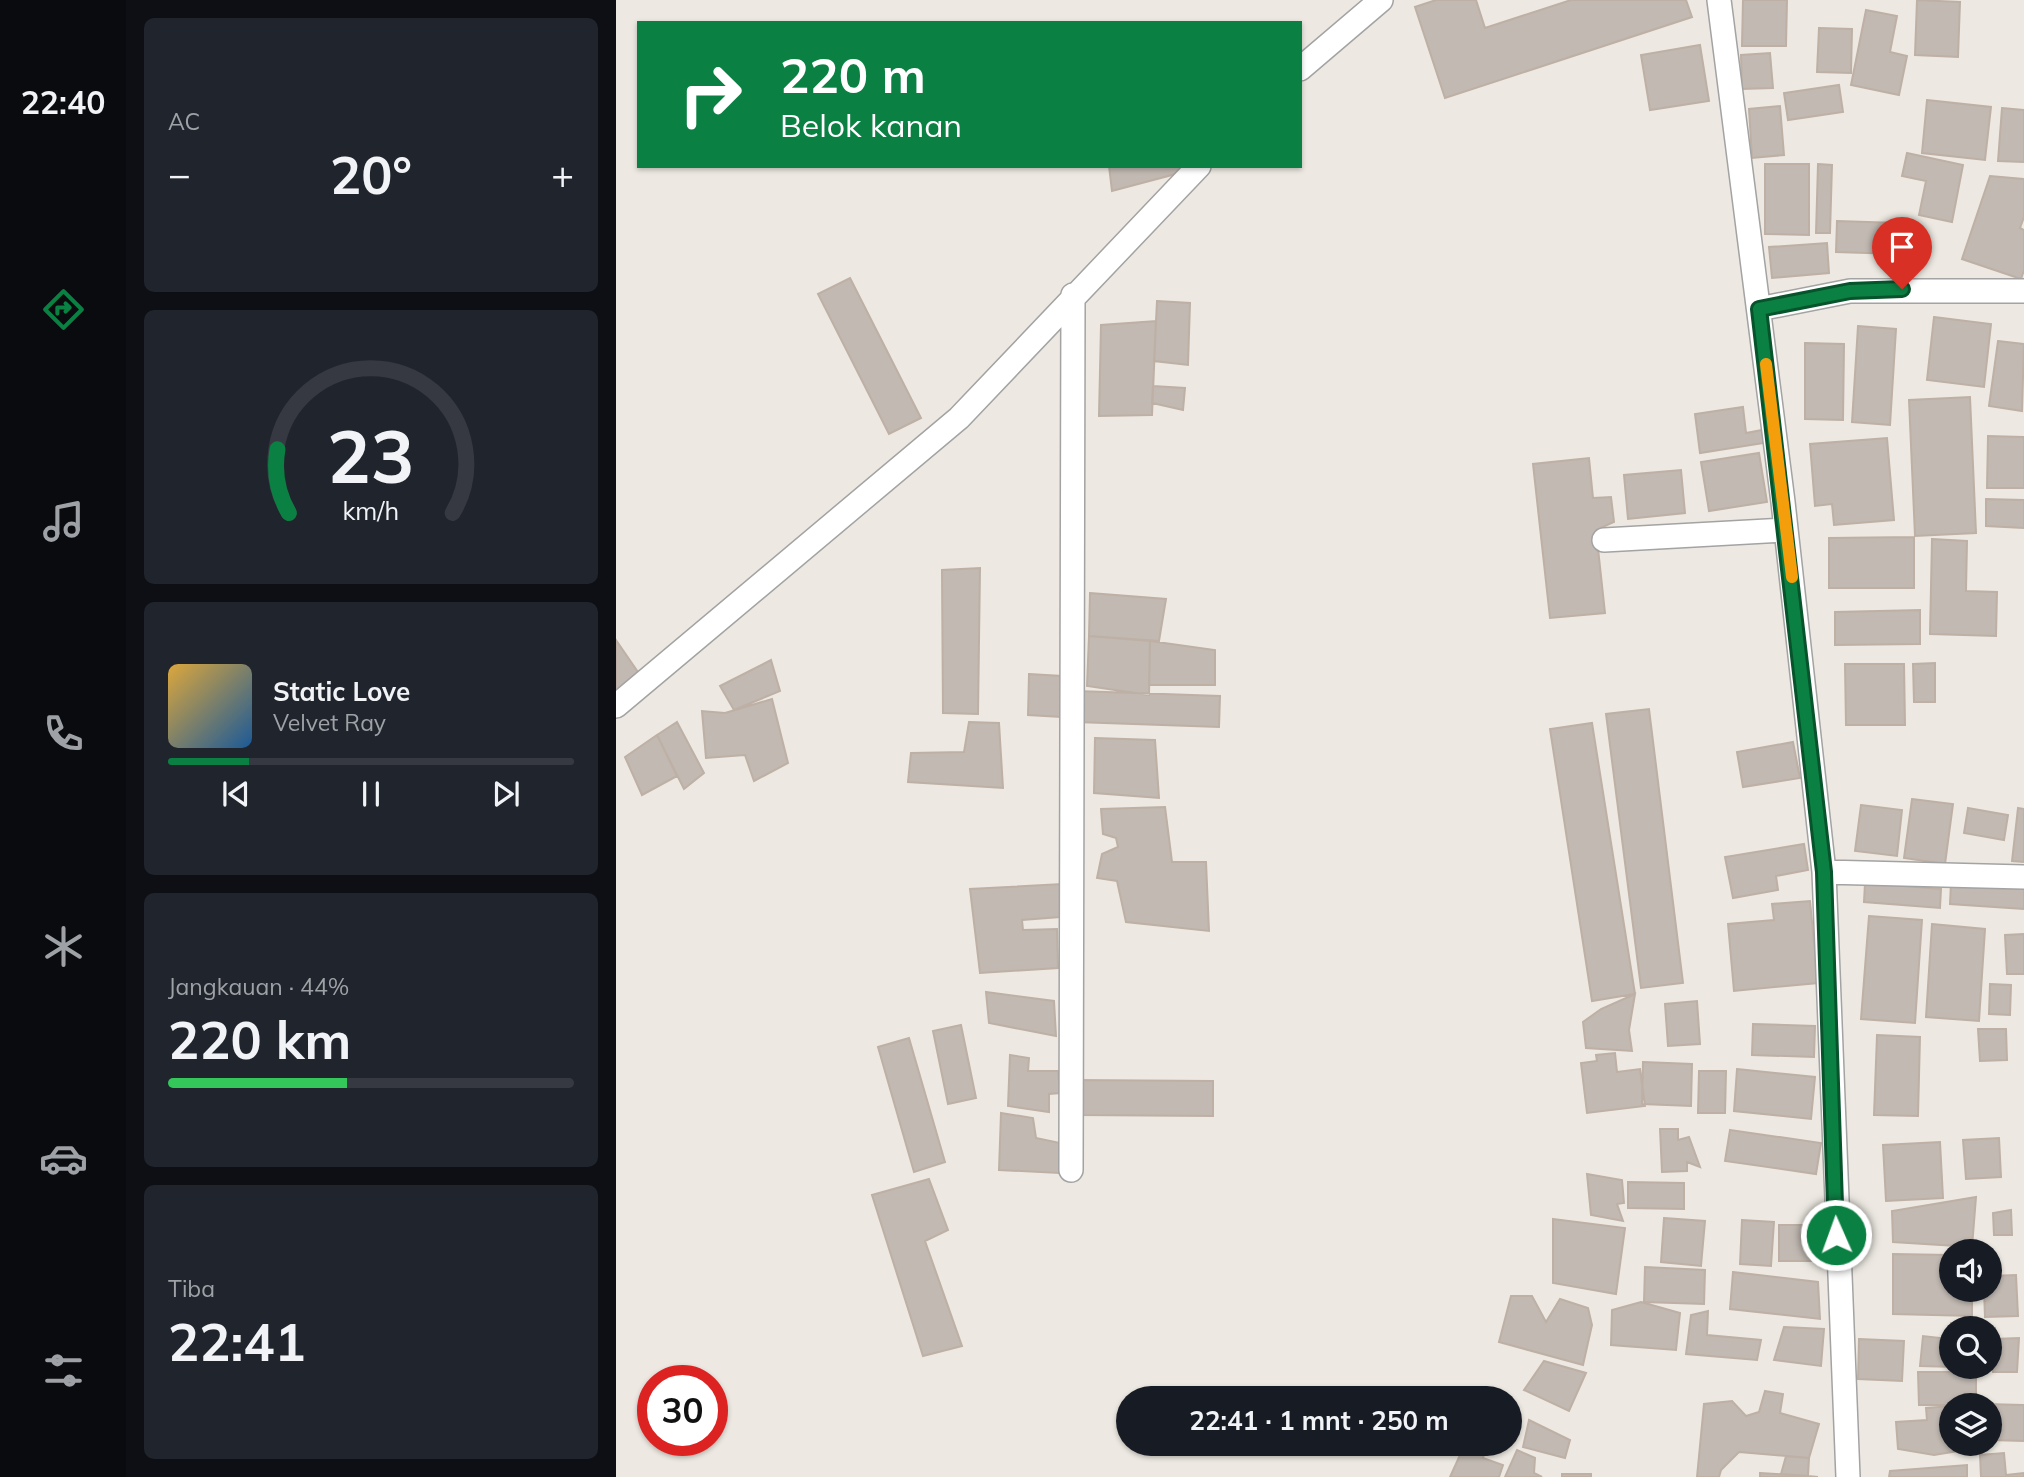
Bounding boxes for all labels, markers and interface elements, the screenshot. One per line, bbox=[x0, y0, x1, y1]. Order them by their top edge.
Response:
text: 220 m bbox=[780, 44, 926, 105]
icon: right bbox=[665, 49, 756, 140]
text: 22:40 bbox=[21, 82, 105, 122]
text: Belok kanan bbox=[780, 105, 962, 145]
text: AC bbox=[168, 107, 200, 136]
text: 20° bbox=[330, 142, 412, 207]
text: − bbox=[168, 150, 191, 198]
text: + bbox=[551, 150, 574, 198]
pin bbox=[1872, 217, 1932, 289]
icon: arrive bbox=[1883, 228, 1921, 266]
icon: directions bbox=[39, 285, 88, 334]
text: 23 bbox=[327, 410, 415, 501]
text: km/h bbox=[343, 494, 399, 525]
icon: music bbox=[39, 497, 88, 546]
text: Static Love bbox=[273, 675, 410, 708]
text: Velvet Ray bbox=[273, 708, 386, 737]
icon: phone bbox=[39, 709, 88, 758]
icon: previous bbox=[217, 775, 255, 813]
icon: pause bbox=[352, 775, 390, 813]
icon: next bbox=[487, 775, 525, 813]
icon: climate bbox=[39, 922, 88, 971]
text: Jangkauan · 44% bbox=[168, 972, 349, 1001]
text: 220 km bbox=[168, 1007, 351, 1072]
icon: car bbox=[39, 1134, 88, 1183]
position arrow bbox=[1799, 1198, 1873, 1272]
map controls bbox=[1939, 1239, 2002, 1456]
button: sound bbox=[1939, 1239, 2002, 1302]
text: Tiba bbox=[168, 1274, 215, 1303]
text: 22:41 bbox=[168, 1309, 306, 1374]
button: search bbox=[1939, 1316, 2002, 1379]
icon: filters bbox=[39, 1346, 88, 1395]
speed limit sign: 30 bbox=[637, 1365, 728, 1456]
button: layers bbox=[1939, 1393, 2002, 1456]
text: 22:41 · 1 mnt · 250 m bbox=[1189, 1404, 1449, 1437]

